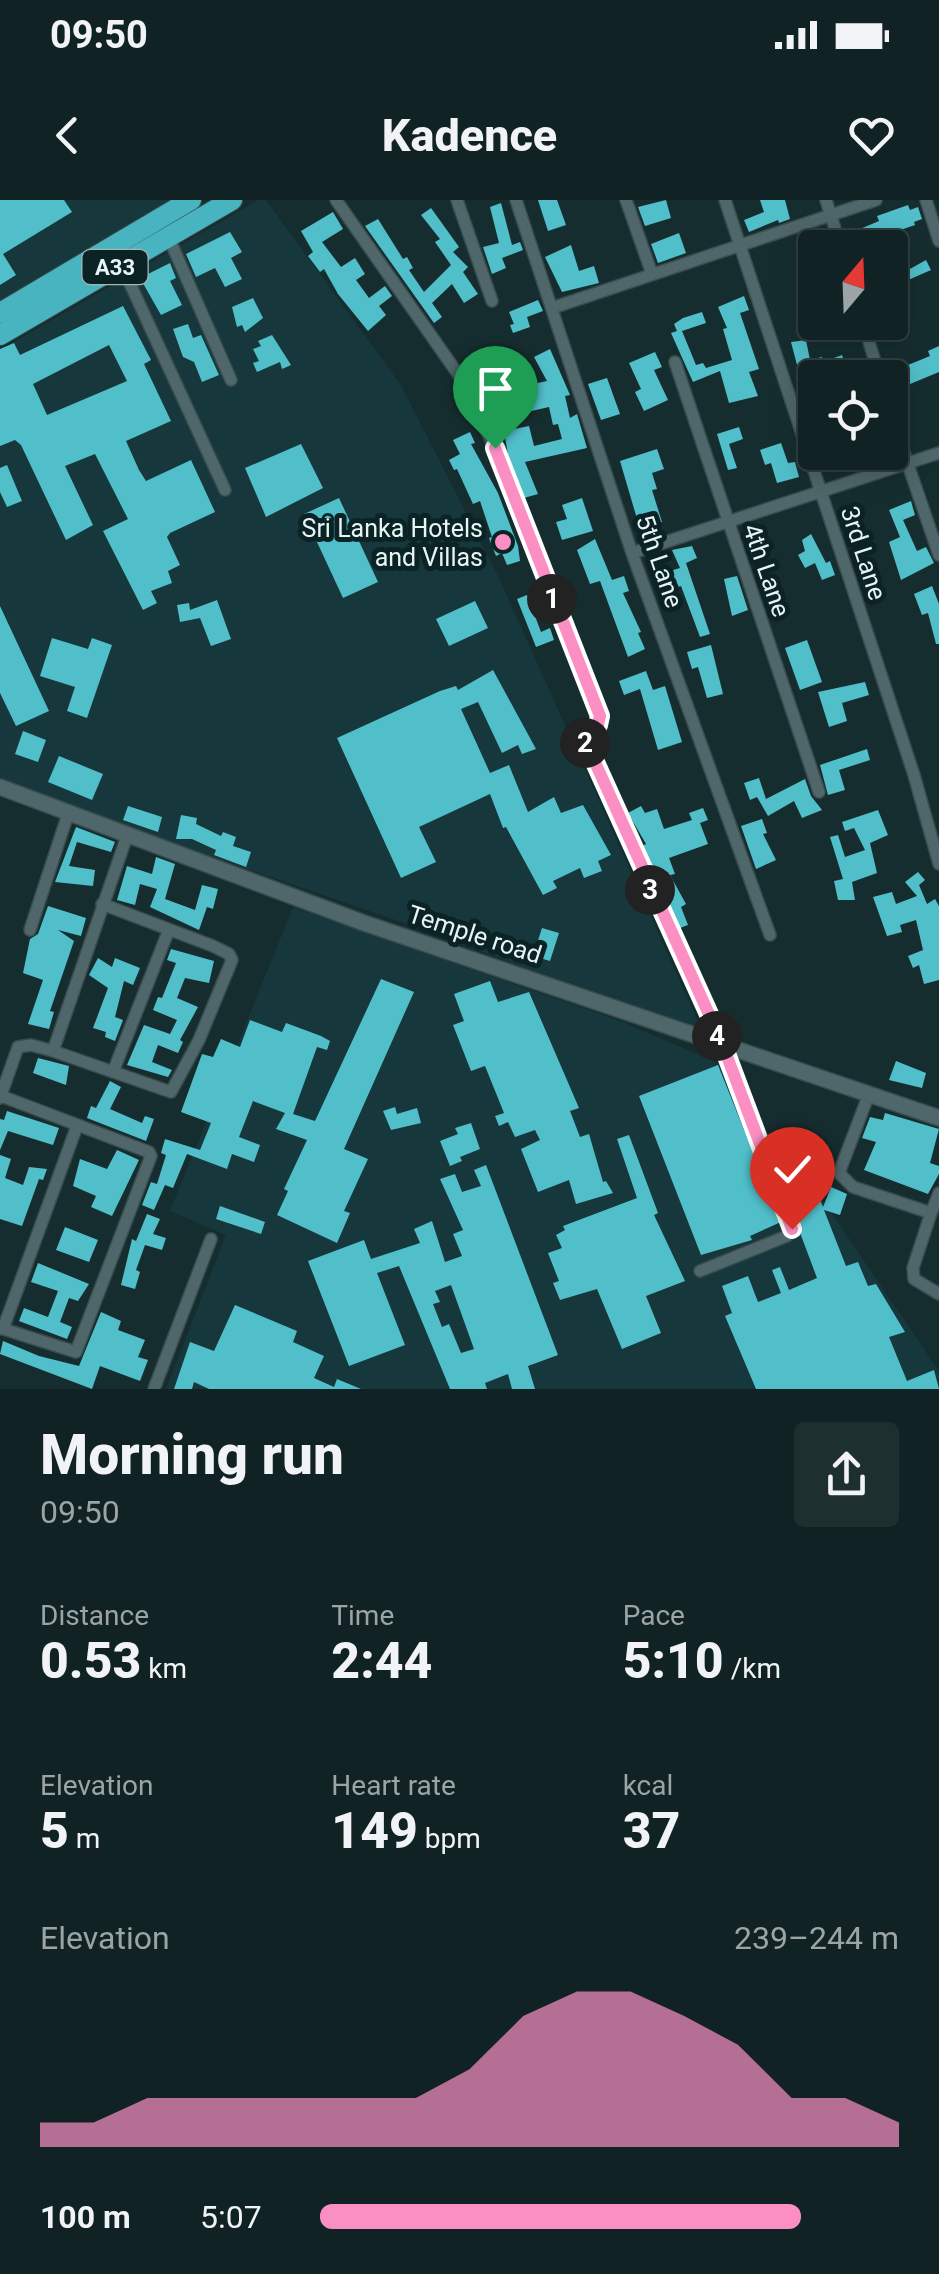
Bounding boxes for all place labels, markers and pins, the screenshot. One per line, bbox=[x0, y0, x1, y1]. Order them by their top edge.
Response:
pin bbox=[453, 346, 538, 449]
place label: Sri Lanka Hotels and Villas bbox=[302, 514, 483, 572]
marker: Sri Lanka Hotels and Villas bbox=[492, 531, 514, 553]
pin: 1 bbox=[527, 574, 577, 624]
pin: 2 bbox=[560, 718, 610, 768]
pin: 3 bbox=[625, 865, 675, 915]
pin: 4 bbox=[692, 1011, 742, 1061]
pin bbox=[750, 1127, 835, 1230]

